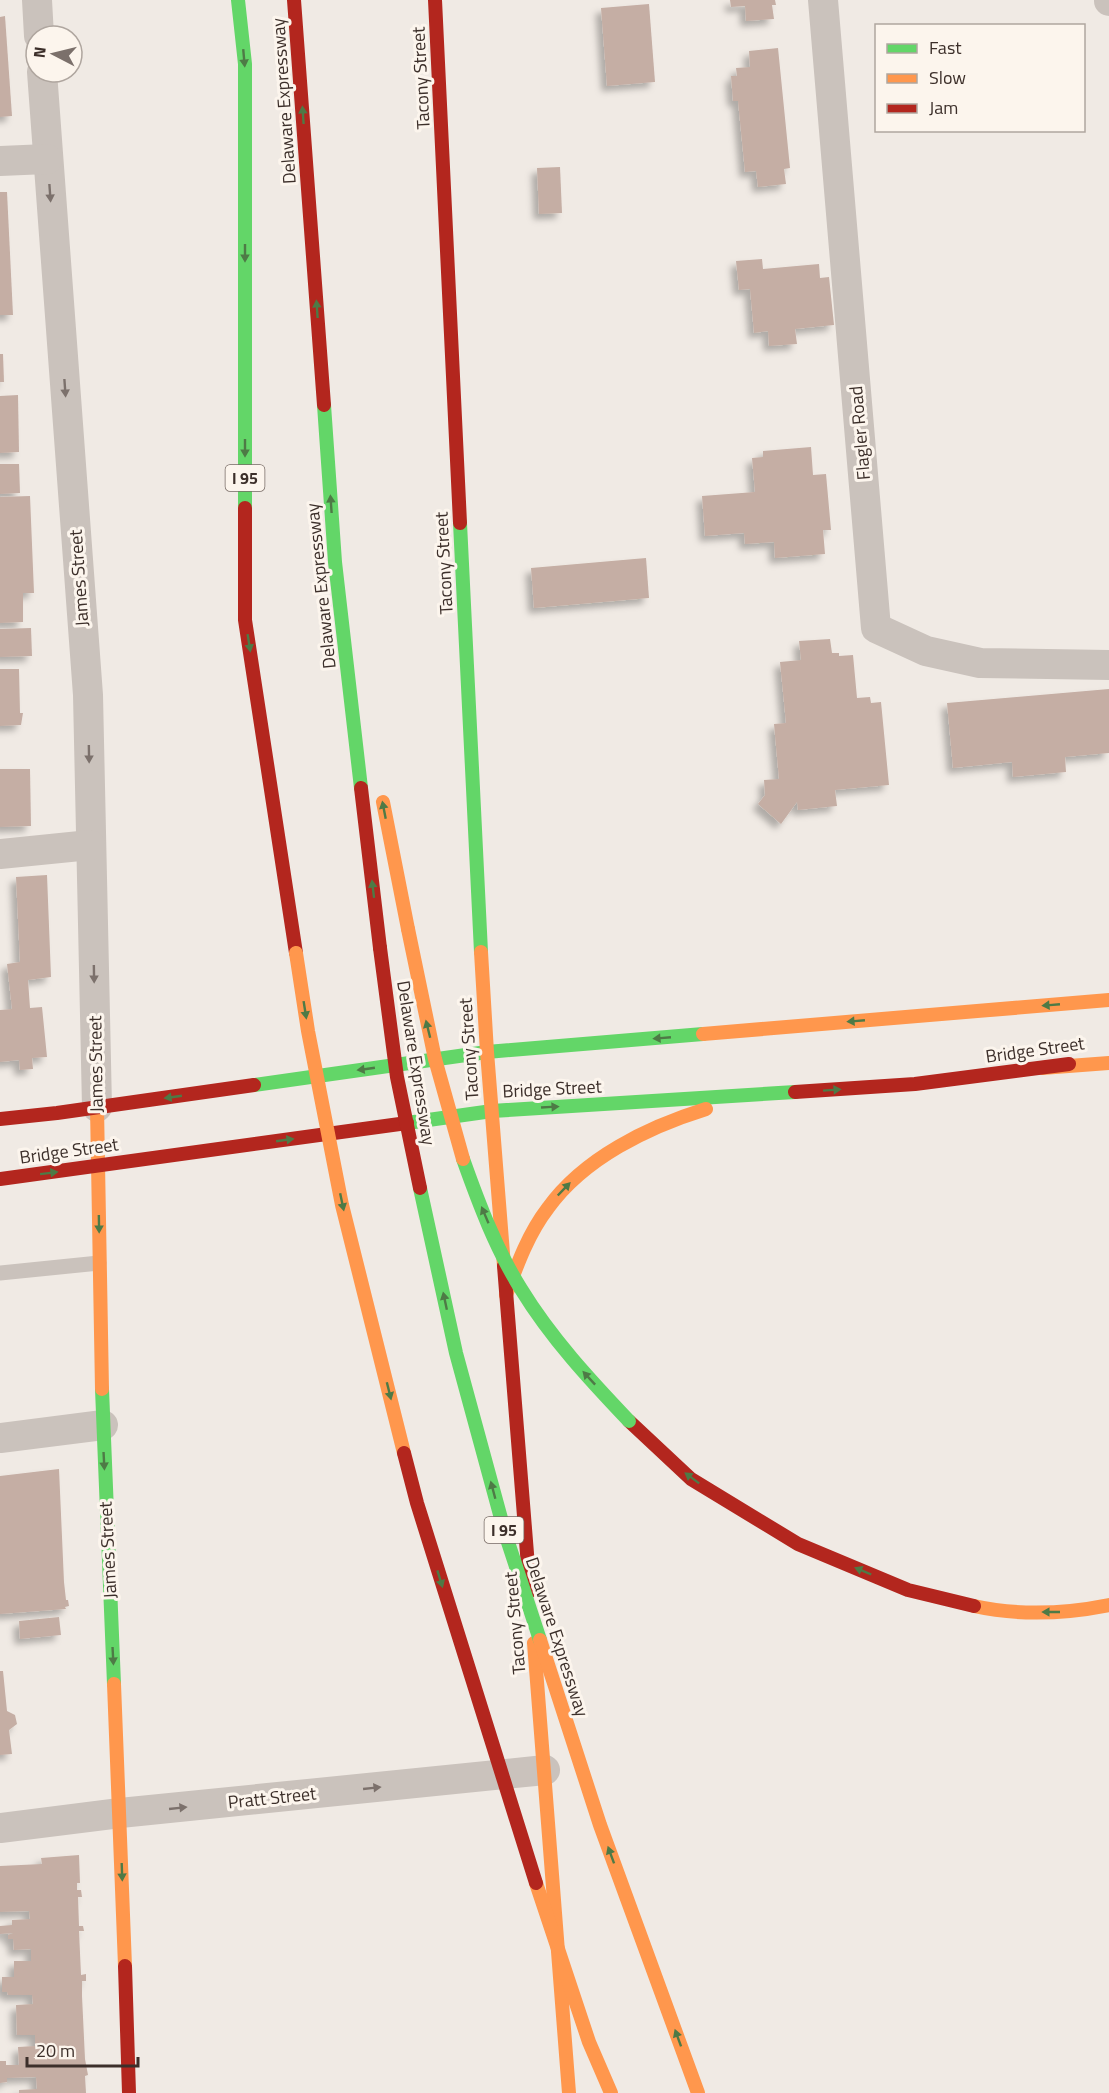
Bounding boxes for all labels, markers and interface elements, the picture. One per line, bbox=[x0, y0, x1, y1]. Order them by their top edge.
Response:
street label: Delaware Expressway bbox=[264, 17, 303, 185]
north arrow bbox=[24, 24, 84, 84]
legend bbox=[875, 24, 1085, 132]
street label: Tacony Street bbox=[404, 25, 437, 130]
text: Fast bbox=[929, 34, 962, 61]
text: N bbox=[27, 45, 52, 59]
one-way arrow bbox=[239, 49, 249, 68]
text: Slow bbox=[929, 64, 966, 91]
text: Jam bbox=[929, 94, 958, 121]
one-way arrow bbox=[298, 105, 307, 124]
one-way arrow bbox=[45, 184, 55, 203]
one-way arrow bbox=[240, 244, 250, 263]
one-way arrow bbox=[312, 300, 321, 319]
one-way arrow bbox=[60, 378, 69, 397]
street label: Flagler Road bbox=[842, 385, 877, 481]
one-way arrow bbox=[240, 439, 250, 458]
road number: I 95 bbox=[226, 465, 264, 491]
one-way arrow bbox=[326, 494, 335, 513]
street label: Delaware Expressway bbox=[298, 502, 343, 670]
street label: Tacony Street bbox=[427, 510, 460, 615]
street label: James Street bbox=[62, 528, 95, 627]
one-way arrow bbox=[244, 633, 253, 652]
one-way arrow bbox=[84, 744, 94, 763]
one-way arrow bbox=[379, 800, 388, 819]
one-way arrow bbox=[368, 880, 378, 899]
one-way arrow bbox=[89, 965, 98, 984]
street label: Delaware Expressway bbox=[390, 979, 443, 1147]
street label: Tacony Street bbox=[451, 996, 486, 1101]
one-way arrow bbox=[1041, 1000, 1060, 1010]
one-way arrow bbox=[300, 1001, 309, 1020]
street label: James Street bbox=[81, 1015, 110, 1113]
one-way arrow bbox=[847, 1016, 866, 1026]
one-way arrow bbox=[423, 1019, 433, 1038]
street label: Bridge Street bbox=[984, 1029, 1087, 1070]
one-way arrow bbox=[653, 1033, 672, 1042]
one-way arrow bbox=[357, 1065, 376, 1074]
street label: Bridge Street bbox=[502, 1072, 603, 1105]
one-way arrow bbox=[822, 1085, 841, 1094]
one-way arrow bbox=[164, 1092, 183, 1101]
one-way arrow bbox=[540, 1103, 559, 1112]
street label: Bridge Street bbox=[18, 1130, 121, 1171]
one-way arrow bbox=[275, 1135, 294, 1144]
one-way arrow bbox=[40, 1168, 59, 1177]
one-way arrow bbox=[557, 1182, 571, 1197]
one-way arrow bbox=[337, 1193, 347, 1211]
one-way arrow bbox=[480, 1205, 490, 1223]
one-way arrow bbox=[94, 1214, 104, 1233]
one-way arrow bbox=[439, 1292, 449, 1310]
one-way arrow bbox=[582, 1371, 596, 1386]
one-way arrow bbox=[384, 1382, 394, 1400]
one-way arrow bbox=[100, 1451, 109, 1470]
one-way arrow bbox=[684, 1472, 700, 1484]
one-way arrow bbox=[488, 1481, 497, 1499]
street label: James Street bbox=[91, 1500, 124, 1599]
road number: I 95 bbox=[484, 1517, 524, 1543]
street label: Delaware Expressway bbox=[519, 1554, 596, 1720]
one-way arrow bbox=[853, 1566, 871, 1576]
one-way arrow bbox=[436, 1570, 446, 1588]
street label: Tacony Street bbox=[497, 1570, 532, 1675]
one-way arrow bbox=[1042, 1607, 1061, 1617]
one-way arrow bbox=[108, 1646, 117, 1665]
street label: Pratt Street bbox=[226, 1779, 318, 1816]
one-way arrow bbox=[363, 1783, 382, 1793]
one-way arrow bbox=[169, 1803, 188, 1813]
one-way arrow bbox=[605, 1846, 615, 1864]
one-way arrow bbox=[117, 1862, 126, 1881]
one-way arrow bbox=[673, 2029, 683, 2047]
scale bar bbox=[27, 2030, 138, 2068]
text: 20 m bbox=[36, 2037, 75, 2064]

